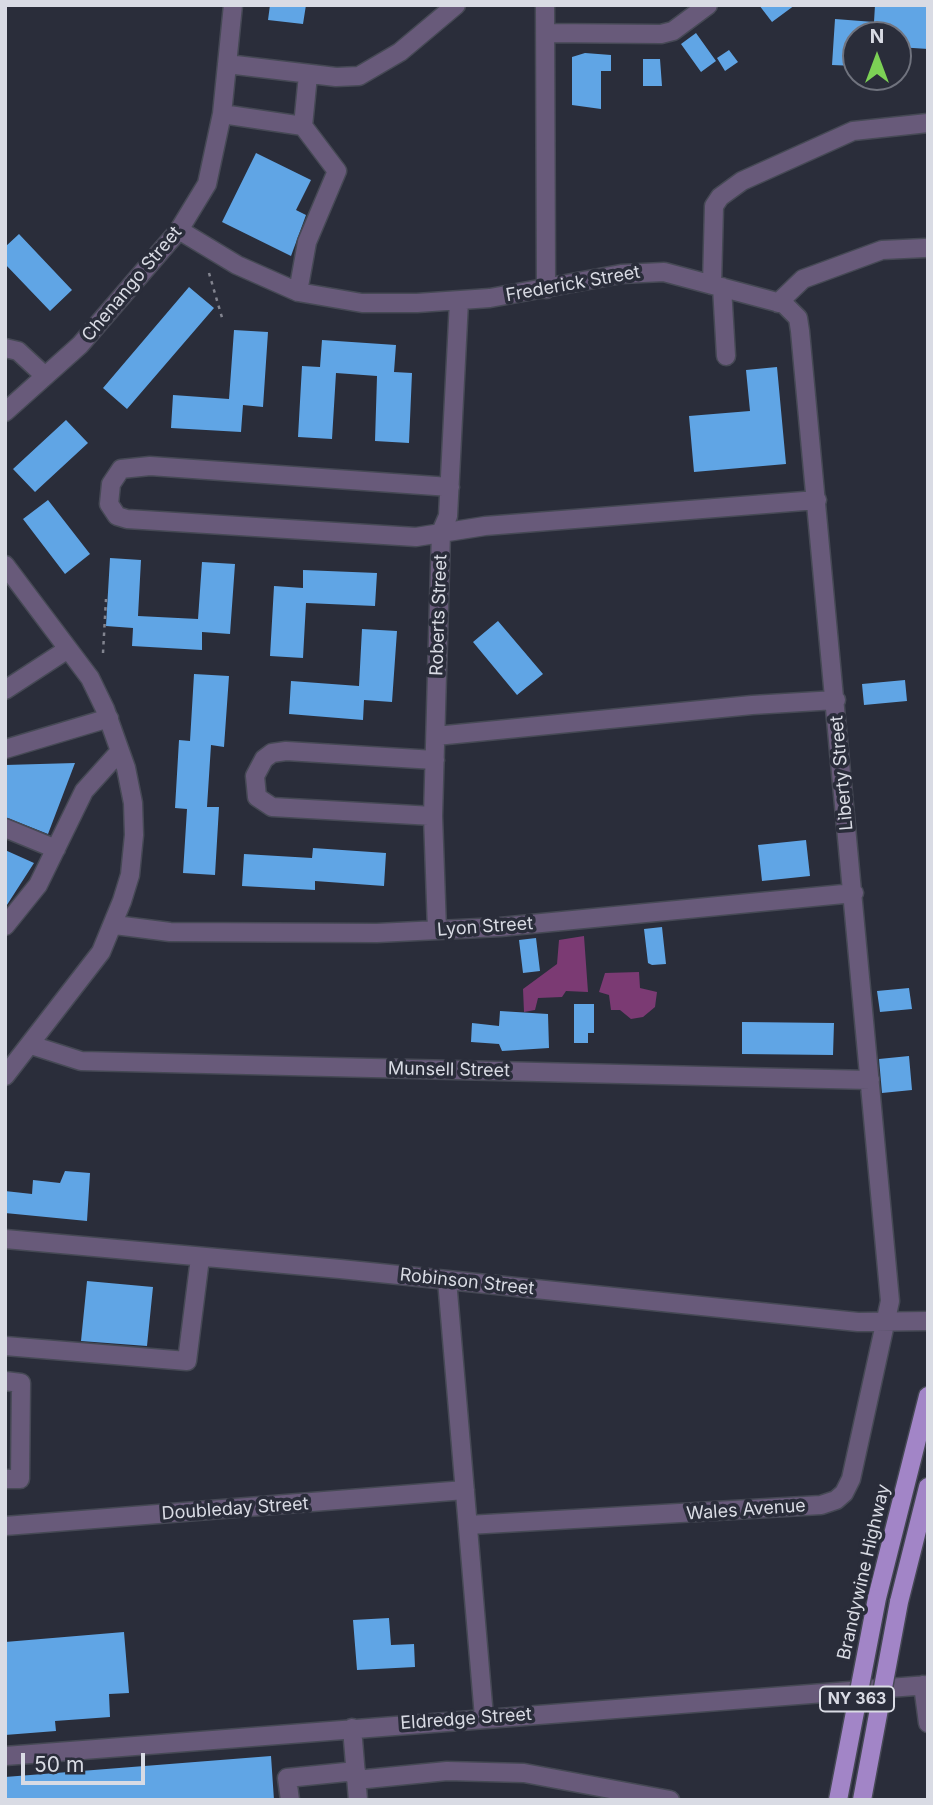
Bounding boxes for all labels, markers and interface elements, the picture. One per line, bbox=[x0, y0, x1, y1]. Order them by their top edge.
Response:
north arrow bbox=[842, 21, 912, 91]
text: N bbox=[870, 25, 884, 48]
street label: Chenango Street bbox=[78, 222, 186, 346]
street label: Frederick Street bbox=[504, 262, 642, 306]
street label: Roberts Street bbox=[426, 554, 452, 676]
street label: Liberty Street bbox=[826, 715, 858, 831]
street label: Lyon Street bbox=[436, 913, 534, 941]
street label: Munsell Street bbox=[388, 1058, 510, 1082]
street label: Robinson Street bbox=[399, 1264, 535, 1300]
street label: Brandywine Highway bbox=[833, 1482, 895, 1662]
street label: Doubleday Street bbox=[161, 1493, 309, 1525]
street label: Wales Avenue bbox=[686, 1495, 806, 1525]
road number: NY 363 bbox=[820, 1686, 894, 1712]
street label: Eldredge Street bbox=[400, 1704, 532, 1734]
scale bar bbox=[24, 1738, 149, 1782]
text: 50 m bbox=[34, 1752, 84, 1777]

